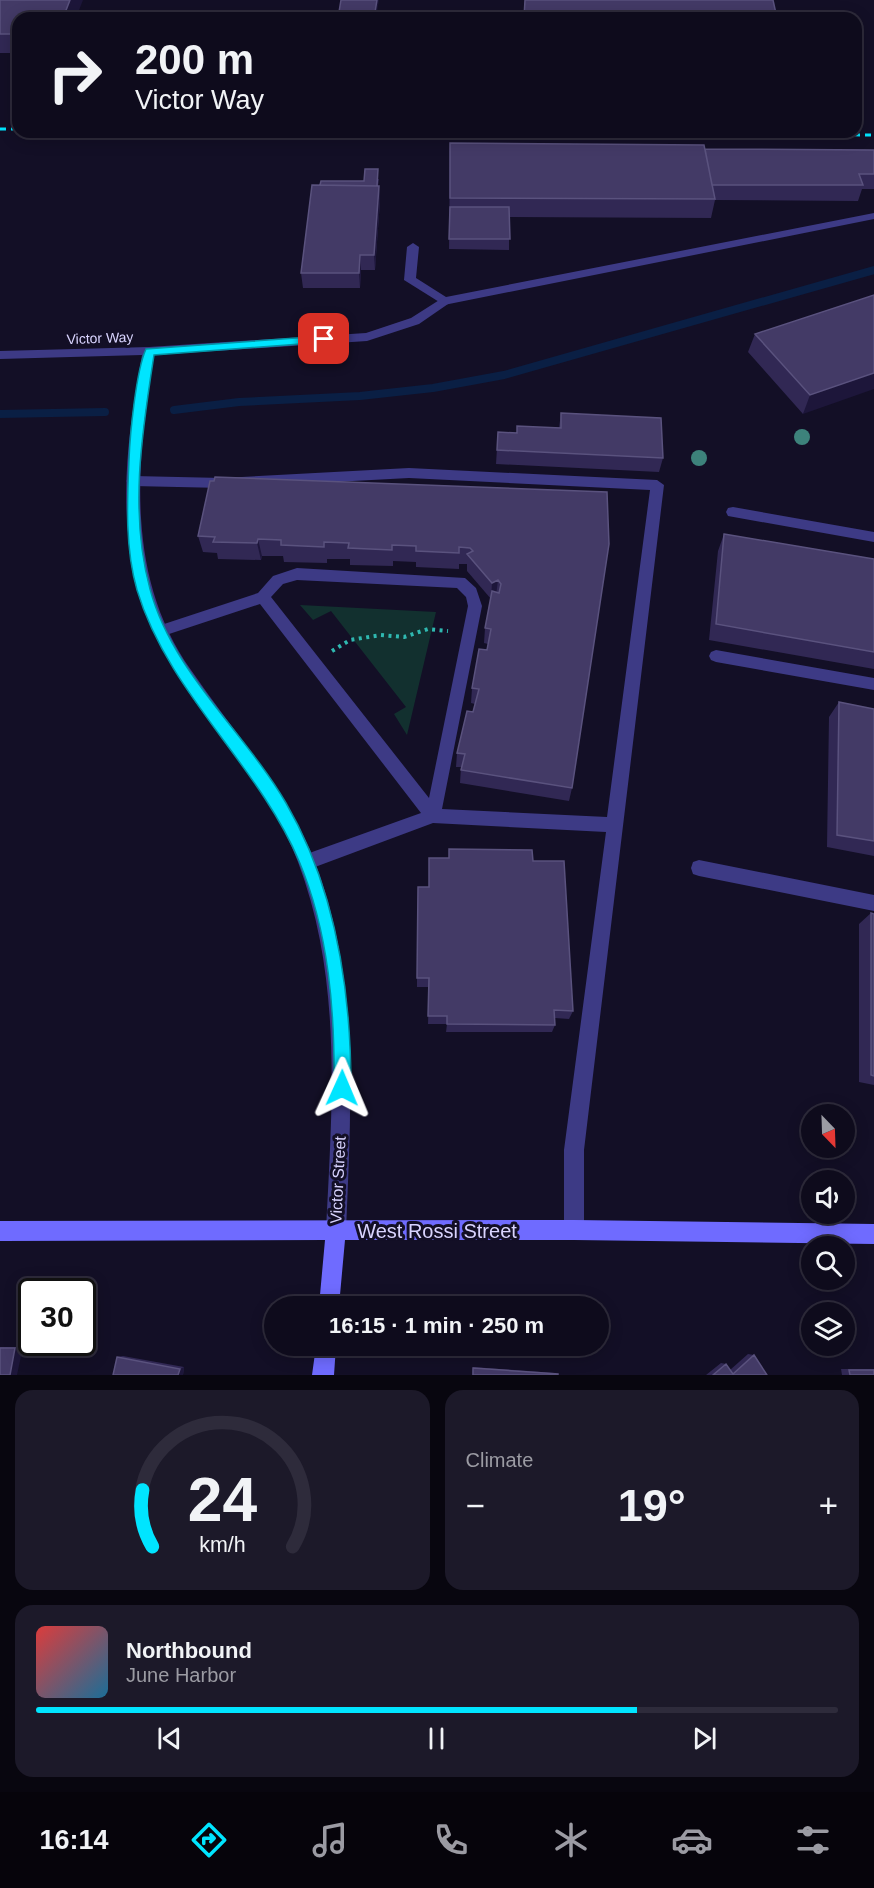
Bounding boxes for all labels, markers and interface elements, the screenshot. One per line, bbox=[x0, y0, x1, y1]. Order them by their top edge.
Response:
icon: right bbox=[36, 36, 114, 114]
text: 200 m bbox=[135, 36, 254, 83]
text: Victor Way bbox=[135, 85, 264, 115]
pin bbox=[298, 313, 349, 364]
icon: arrive bbox=[307, 322, 340, 355]
street label: Victor Way bbox=[66, 329, 134, 347]
position arrow bbox=[310, 1056, 374, 1120]
north arrow bbox=[801, 1104, 855, 1158]
map controls bbox=[801, 1104, 855, 1356]
street label: Victor Street bbox=[327, 1135, 349, 1224]
button: sound bbox=[801, 1170, 855, 1224]
street label: West Rossi Street bbox=[357, 1220, 517, 1242]
button: search bbox=[801, 1236, 855, 1290]
speed limit sign: 30 bbox=[18, 1278, 96, 1356]
button: layers bbox=[801, 1302, 855, 1356]
text: 16:15 · 1 min · 250 m bbox=[329, 1313, 544, 1338]
text: Climate bbox=[466, 1449, 533, 1471]
text: 24 bbox=[188, 1465, 257, 1534]
text: 19° bbox=[618, 1480, 686, 1531]
text: − bbox=[466, 1487, 485, 1524]
text: + bbox=[819, 1487, 838, 1524]
text: km/h bbox=[199, 1533, 245, 1557]
text: Northbound bbox=[126, 1638, 252, 1663]
text: June Harbor bbox=[126, 1664, 236, 1686]
icon: previous bbox=[153, 1722, 186, 1755]
icon: pause bbox=[420, 1722, 453, 1755]
icon: next bbox=[688, 1722, 721, 1755]
icon: directions bbox=[188, 1819, 230, 1861]
icon: music bbox=[309, 1819, 351, 1861]
icon: phone bbox=[430, 1819, 472, 1861]
icon: climate bbox=[550, 1819, 592, 1861]
icon: car bbox=[671, 1819, 713, 1861]
icon: filters bbox=[792, 1819, 834, 1861]
text: 16:14 bbox=[39, 1825, 109, 1855]

